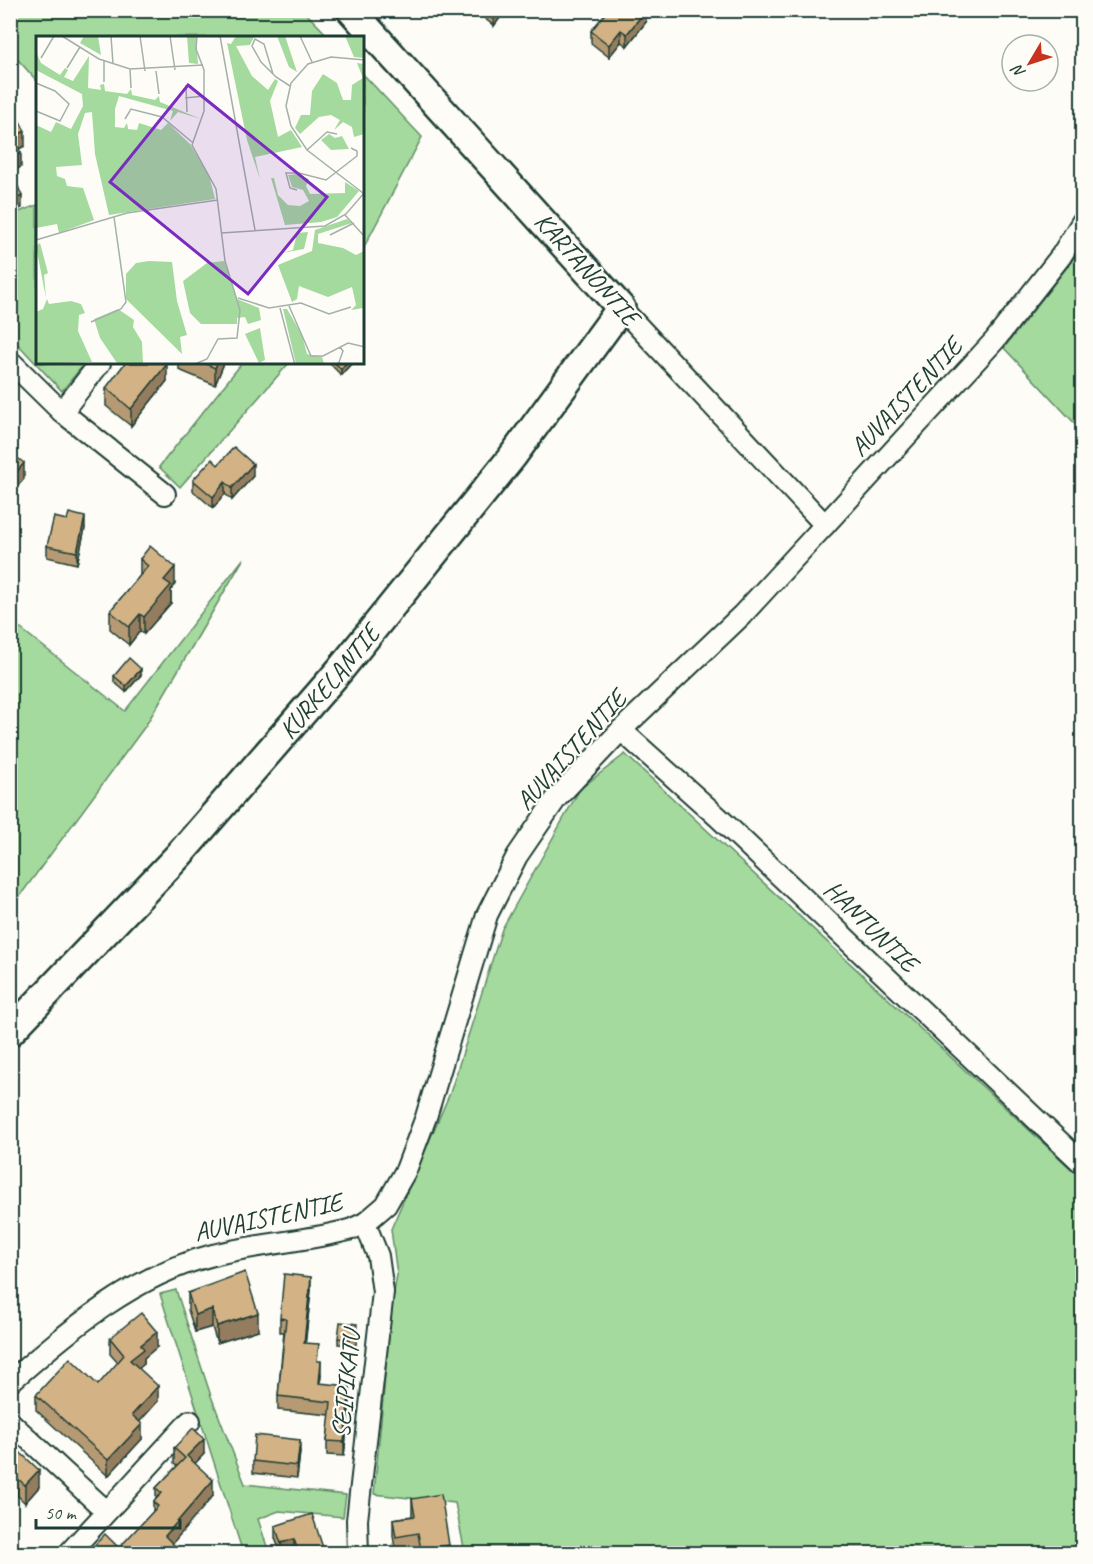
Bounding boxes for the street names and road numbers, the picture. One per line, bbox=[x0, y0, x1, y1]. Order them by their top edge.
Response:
street label: KARTANONTIE bbox=[527, 205, 649, 336]
street label: AUVAISTENTIE bbox=[843, 328, 972, 463]
street label: KURKELANTIE bbox=[271, 615, 389, 745]
street label: AUVAISTENTIE bbox=[508, 681, 636, 817]
street label: HANTUNTIE bbox=[817, 873, 927, 981]
street label: AUVAISTENTIE bbox=[191, 1185, 348, 1249]
street label: SEIPIKATU bbox=[324, 1324, 369, 1439]

